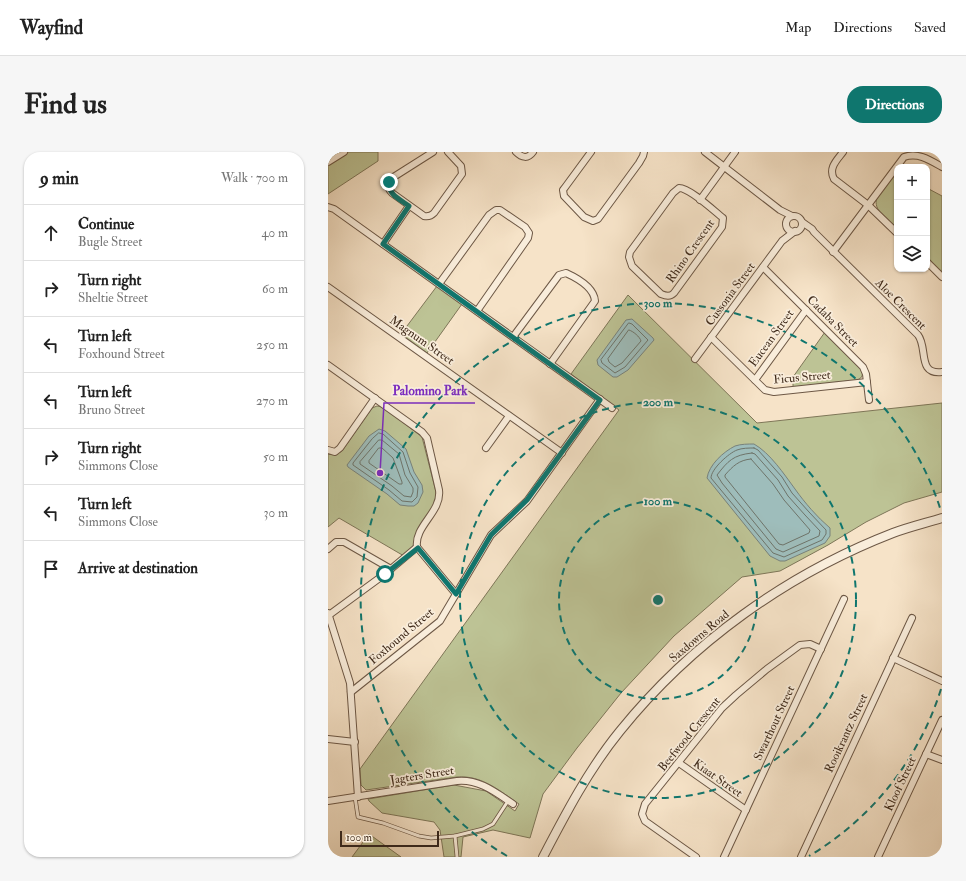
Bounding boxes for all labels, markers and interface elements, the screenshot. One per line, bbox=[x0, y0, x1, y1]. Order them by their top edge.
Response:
text: Wayfind bbox=[20, 16, 83, 40]
text: Map bbox=[785, 19, 811, 36]
text: Directions bbox=[833, 19, 892, 36]
text: Saved bbox=[914, 19, 946, 36]
button: Directions bbox=[847, 86, 942, 123]
text: Find us bbox=[24, 87, 107, 122]
map controls bbox=[894, 164, 930, 272]
button: + bbox=[894, 164, 930, 200]
text: 9 min bbox=[40, 168, 79, 189]
text: Walk · 700 m bbox=[221, 170, 288, 186]
route end bbox=[380, 173, 398, 191]
button: − bbox=[894, 200, 930, 236]
text: Continue bbox=[78, 215, 134, 234]
street label: Rhino Crescent bbox=[663, 216, 718, 286]
icon: ahead bbox=[40, 222, 62, 244]
text: 40 m bbox=[262, 225, 288, 241]
text: Bugle Street bbox=[78, 234, 142, 250]
button: layers bbox=[894, 236, 930, 272]
street label: Cussonia Street bbox=[702, 260, 758, 329]
text: Turn right bbox=[78, 271, 141, 290]
street label: Aloe Crescent bbox=[871, 275, 929, 333]
icon: right bbox=[40, 278, 62, 300]
text: 60 m bbox=[262, 281, 288, 297]
text: Sheltie Street bbox=[78, 290, 148, 306]
street label: Cadaba Street bbox=[804, 292, 862, 350]
text: 300 m bbox=[644, 296, 673, 311]
street label: Eucean Street bbox=[746, 307, 797, 370]
street label: Magnum Street bbox=[387, 313, 457, 368]
text: Turn left bbox=[78, 327, 132, 346]
icon: left bbox=[40, 334, 62, 356]
text: 250 m bbox=[256, 337, 288, 353]
text: Foxhound Street bbox=[78, 346, 165, 362]
street label: Ficus Street bbox=[773, 368, 831, 387]
callout: Palomino Park bbox=[384, 378, 475, 403]
text: Turn left bbox=[78, 383, 132, 402]
text: Palomino Park bbox=[392, 383, 468, 399]
icon: left bbox=[40, 390, 62, 412]
text: 270 m bbox=[256, 393, 288, 409]
text: 200 m bbox=[643, 395, 674, 410]
text: Bruno Street bbox=[78, 402, 145, 418]
text: Turn right bbox=[78, 439, 141, 458]
icon: right bbox=[40, 446, 62, 468]
text: 50 m bbox=[263, 449, 288, 465]
text: Simmons Close bbox=[78, 458, 158, 474]
text: 100 m bbox=[644, 494, 673, 509]
text: Turn left bbox=[78, 495, 132, 514]
icon: left bbox=[40, 502, 62, 524]
text: 30 m bbox=[264, 505, 288, 521]
text: Simmons Close bbox=[78, 514, 158, 530]
icon: arrive bbox=[40, 558, 62, 580]
text: Arrive at destination bbox=[78, 559, 198, 578]
route start bbox=[376, 565, 394, 583]
centre of rings bbox=[651, 593, 665, 607]
street label: Foxhound Street bbox=[366, 605, 437, 668]
street label: Saxdowns Road bbox=[666, 607, 732, 666]
street label: Swarthout Street bbox=[751, 683, 798, 763]
street label: Rooikrantz Street bbox=[822, 691, 871, 775]
street label: Beefwood Crescent bbox=[655, 694, 724, 774]
street label: Kloof Street bbox=[881, 755, 920, 814]
street label: Kiaat Street bbox=[690, 756, 745, 801]
street label: Jagters Street bbox=[388, 763, 455, 788]
scale bar bbox=[340, 829, 439, 848]
text: 100 m bbox=[346, 831, 372, 844]

